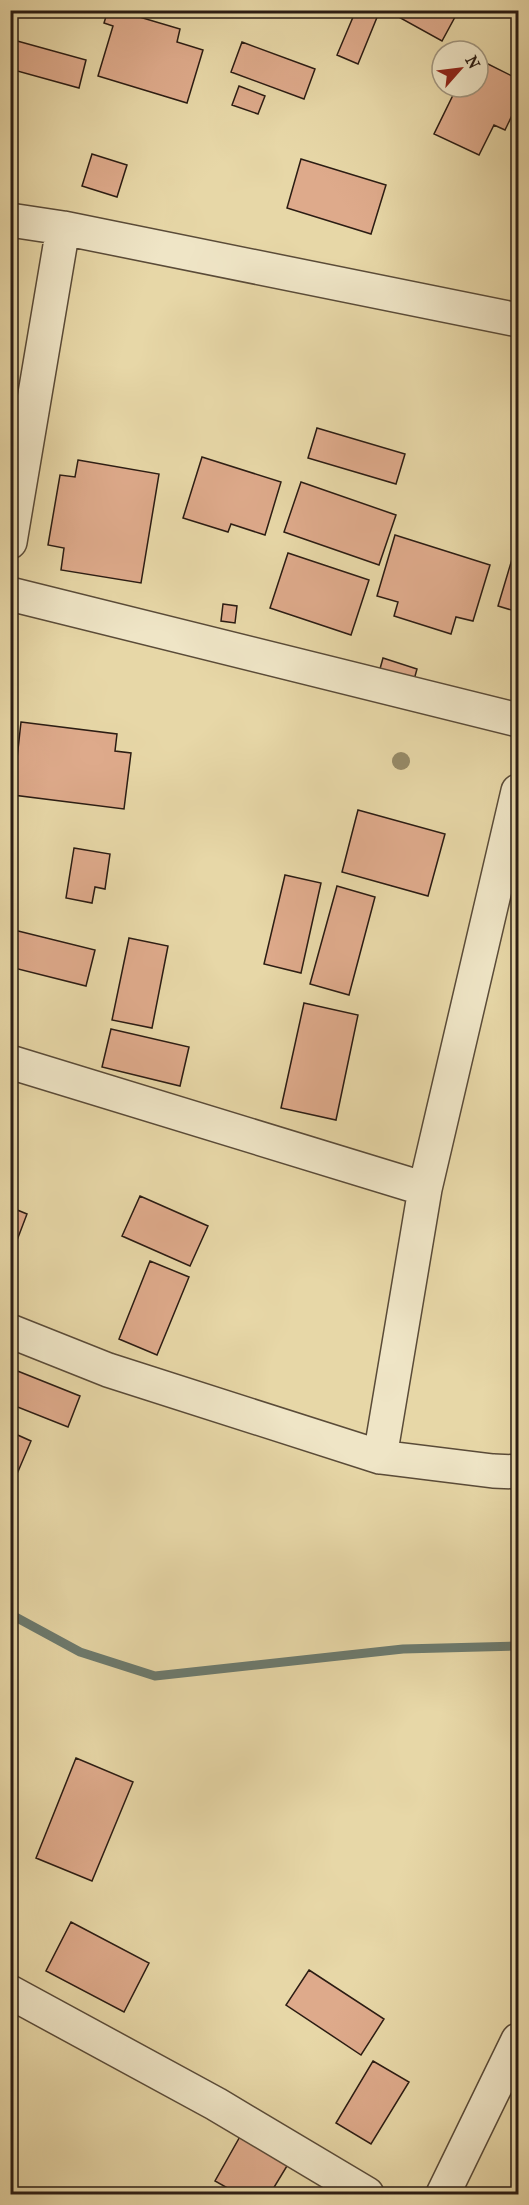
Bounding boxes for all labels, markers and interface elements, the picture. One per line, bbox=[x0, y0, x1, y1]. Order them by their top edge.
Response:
north arrow bbox=[430, 39, 490, 99]
text: N bbox=[462, 52, 484, 73]

